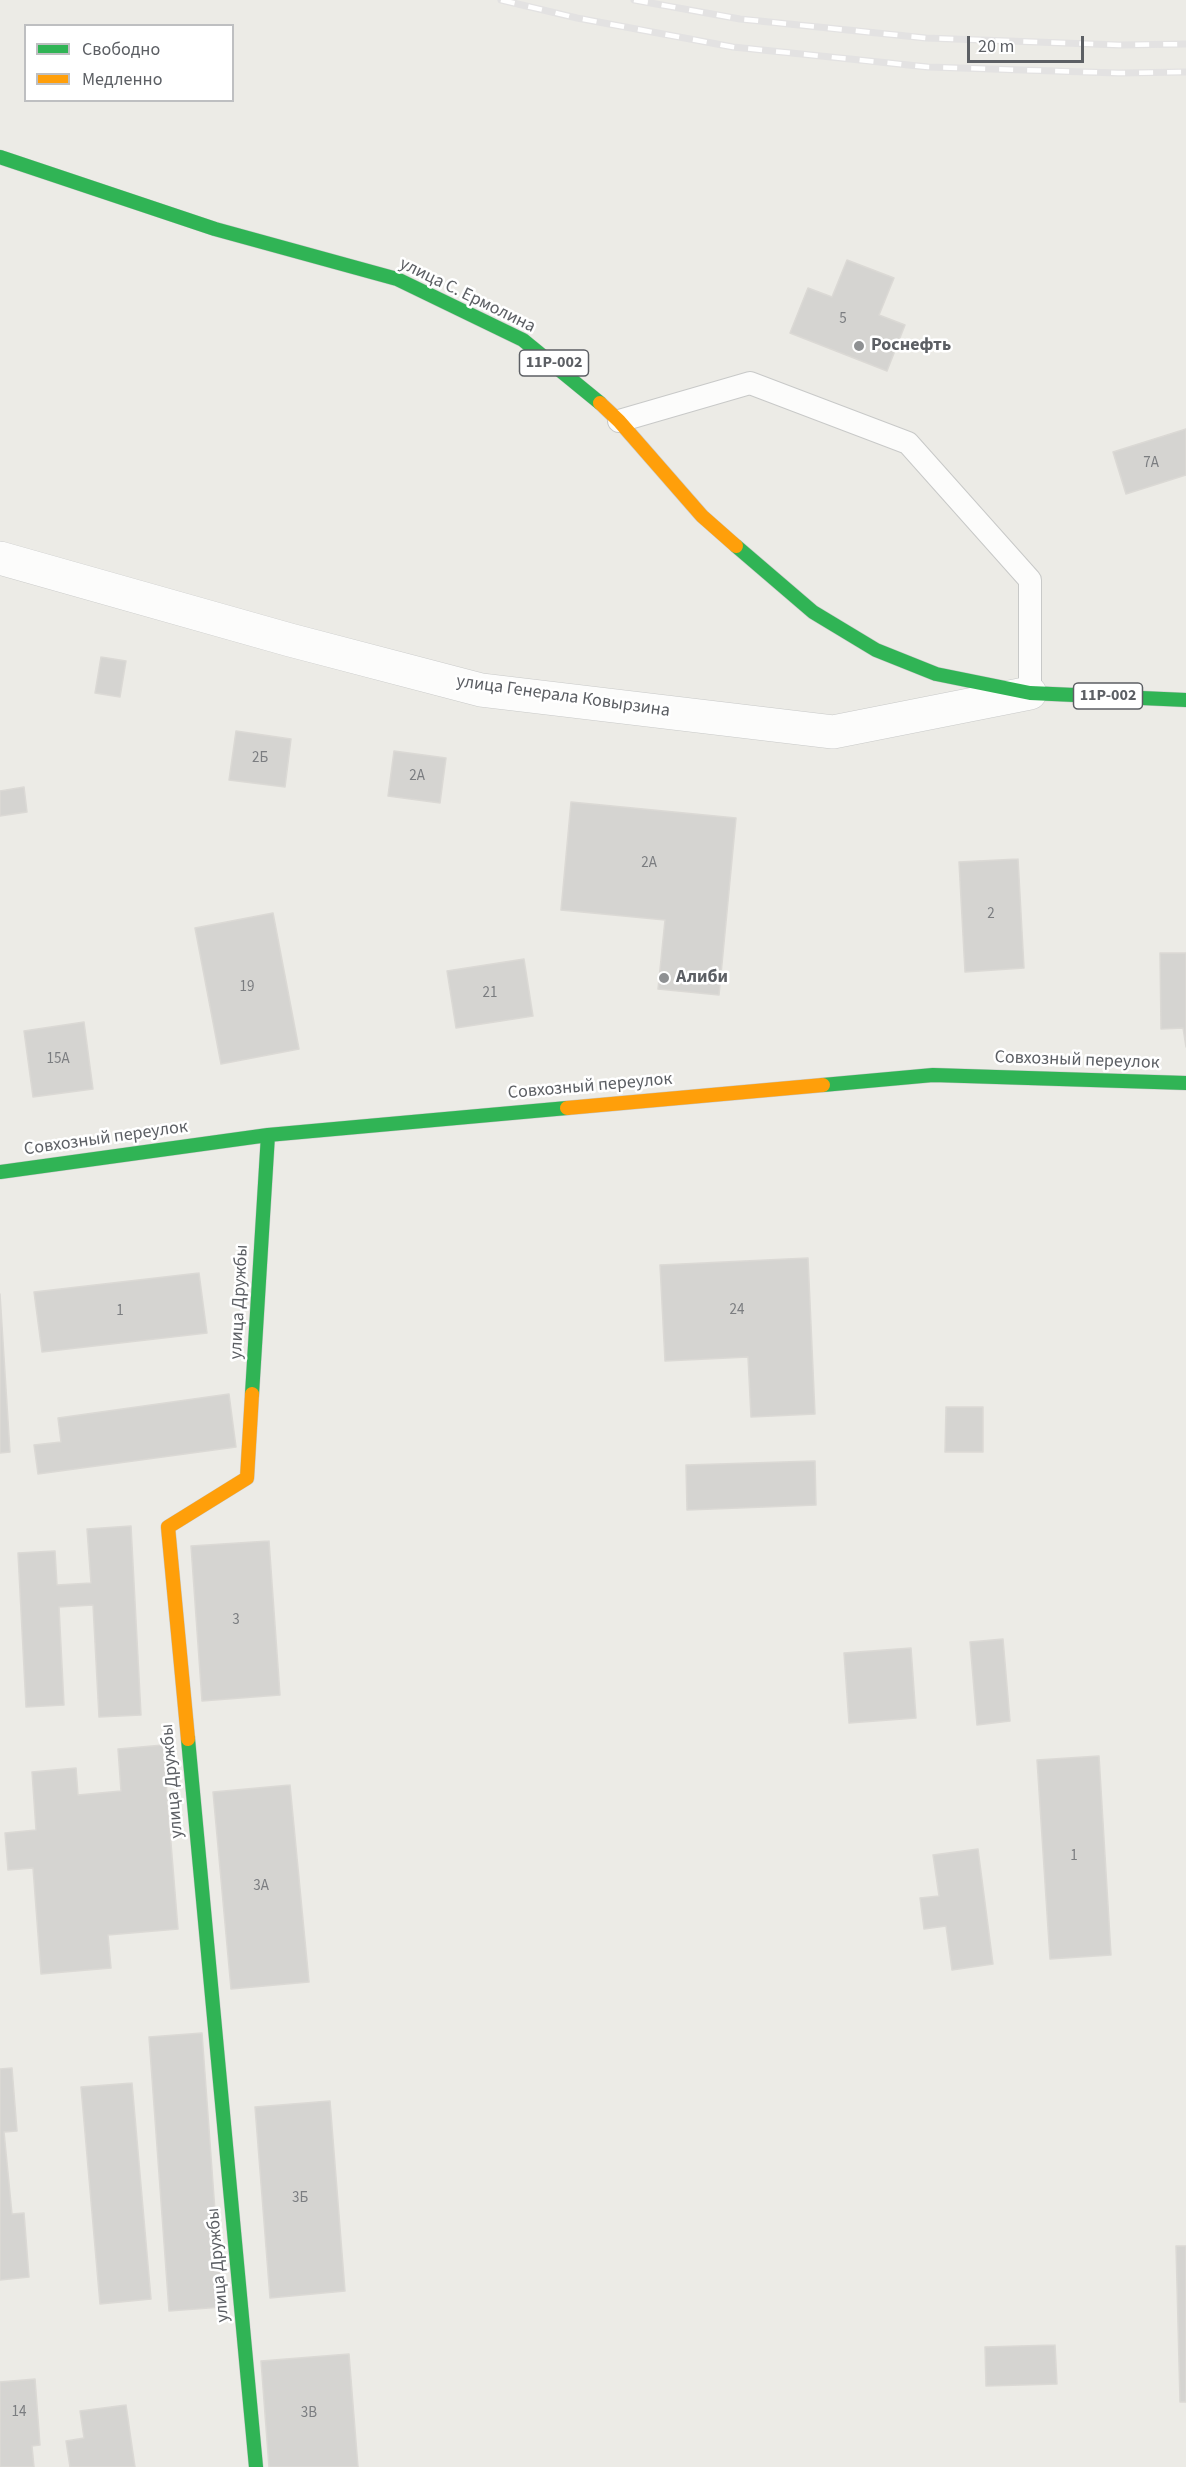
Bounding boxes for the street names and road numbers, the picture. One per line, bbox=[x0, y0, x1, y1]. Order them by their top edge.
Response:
street label: улица С. Ермолина bbox=[395, 254, 539, 338]
road number: 11Р-002 bbox=[520, 350, 588, 376]
street label: улица Генерала Ковырзина bbox=[455, 671, 671, 723]
road number: 11Р-002 bbox=[1074, 683, 1142, 709]
street label: Совхозный переулок bbox=[994, 1047, 1160, 1075]
street label: Совхозный переулок bbox=[507, 1069, 673, 1105]
street label: Совхозный переулок bbox=[23, 1117, 189, 1161]
street label: улица Дружбы bbox=[226, 1244, 254, 1360]
street label: улица Дружбы bbox=[157, 1723, 189, 1839]
street label: улица Дружбы bbox=[203, 2207, 235, 2323]

